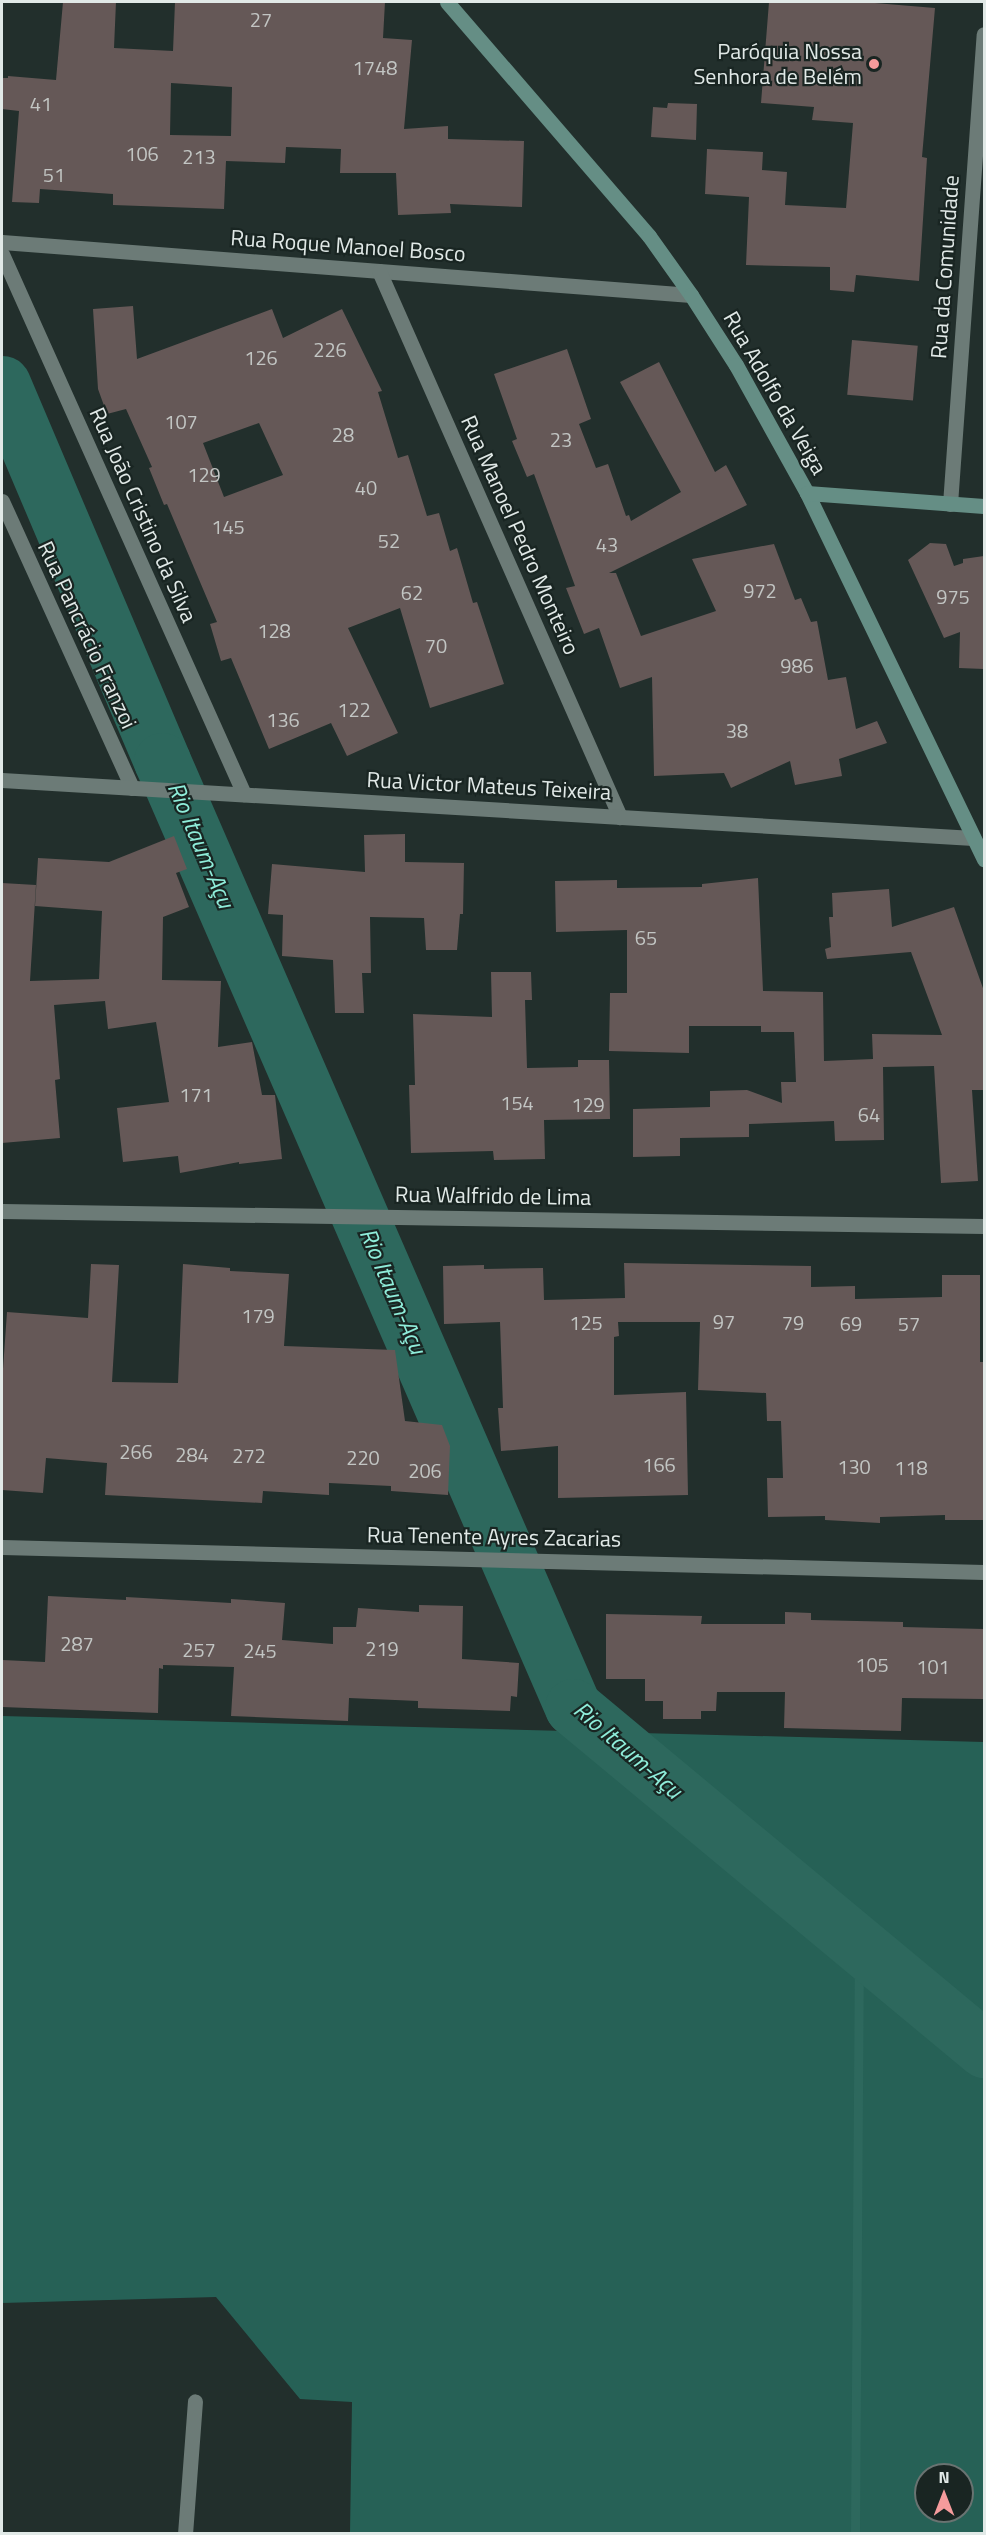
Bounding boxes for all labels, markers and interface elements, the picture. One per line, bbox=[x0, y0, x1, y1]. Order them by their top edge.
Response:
house number: 27 bbox=[250, 7, 272, 31]
place label: Paróquia Nossa Senhora de Belém bbox=[693, 38, 862, 90]
house number: 1748 bbox=[353, 55, 397, 79]
marker: Paróquia Nossa Senhora de Belém bbox=[867, 57, 881, 71]
house number: 41 bbox=[30, 91, 52, 115]
house number: 106 bbox=[125, 141, 159, 165]
house number: 213 bbox=[182, 144, 216, 168]
house number: 51 bbox=[43, 162, 65, 186]
street label: Rua da Comunidade bbox=[925, 174, 965, 360]
street label: Rua Roque Manoel Bosco bbox=[230, 225, 466, 267]
street label: Rua Adolfo da Veiga bbox=[718, 307, 832, 479]
house number: 226 bbox=[313, 337, 347, 361]
house number: 126 bbox=[244, 345, 278, 369]
street label: Rua João Cristino da Silva bbox=[84, 403, 202, 627]
house number: 107 bbox=[164, 409, 198, 433]
street label: Rua Manoel Pedro Monteiro bbox=[455, 411, 585, 659]
house number: 28 bbox=[332, 422, 354, 446]
house number: 23 bbox=[550, 427, 572, 451]
house number: 129 bbox=[187, 462, 221, 486]
house number: 40 bbox=[355, 475, 377, 499]
house number: 145 bbox=[211, 514, 245, 538]
house number: 52 bbox=[378, 528, 400, 552]
house number: 43 bbox=[596, 532, 618, 556]
street label: Rua Pancrácio Franzoi bbox=[32, 537, 142, 733]
house number: 972 bbox=[743, 578, 777, 602]
house number: 62 bbox=[401, 580, 423, 604]
house number: 975 bbox=[936, 584, 970, 608]
house number: 128 bbox=[257, 618, 291, 642]
house number: 70 bbox=[425, 633, 447, 657]
house number: 986 bbox=[780, 653, 814, 677]
house number: 122 bbox=[337, 697, 371, 721]
house number: 136 bbox=[266, 707, 300, 731]
house number: 38 bbox=[726, 718, 748, 742]
street label: Rua Victor Mateus Teixeira bbox=[366, 766, 612, 806]
water label: Rio Itaum-Açu bbox=[162, 778, 240, 912]
house number: 65 bbox=[635, 925, 657, 949]
house number: 171 bbox=[179, 1082, 213, 1106]
house number: 154 bbox=[500, 1090, 534, 1114]
house number: 129 bbox=[571, 1092, 605, 1116]
house number: 64 bbox=[858, 1102, 880, 1126]
street label: Rua Walfrido de Lima bbox=[395, 1181, 591, 1211]
water label: Rio Itaum-Açu bbox=[354, 1224, 432, 1358]
house number: 179 bbox=[241, 1303, 275, 1327]
house number: 97 bbox=[713, 1309, 735, 1333]
house number: 125 bbox=[569, 1310, 603, 1334]
house number: 79 bbox=[782, 1310, 804, 1334]
house number: 69 bbox=[840, 1311, 862, 1335]
house number: 57 bbox=[898, 1311, 920, 1335]
house number: 266 bbox=[119, 1439, 153, 1463]
house number: 284 bbox=[175, 1442, 209, 1466]
house number: 272 bbox=[232, 1443, 266, 1467]
house number: 220 bbox=[346, 1445, 380, 1469]
house number: 166 bbox=[642, 1452, 676, 1476]
house number: 130 bbox=[837, 1454, 871, 1478]
house number: 118 bbox=[894, 1455, 928, 1479]
house number: 206 bbox=[408, 1458, 442, 1482]
street label: Rua Tenente Ayres Zacarias bbox=[367, 1522, 621, 1552]
house number: 287 bbox=[60, 1631, 94, 1655]
house number: 219 bbox=[365, 1636, 399, 1660]
house number: 257 bbox=[182, 1637, 216, 1661]
house number: 245 bbox=[243, 1638, 277, 1662]
house number: 105 bbox=[855, 1652, 889, 1676]
house number: 101 bbox=[916, 1654, 950, 1678]
water label: Rio Itaum-Açu bbox=[568, 1695, 688, 1805]
north arrow bbox=[914, 2463, 974, 2523]
text: N bbox=[938, 2465, 950, 2489]

